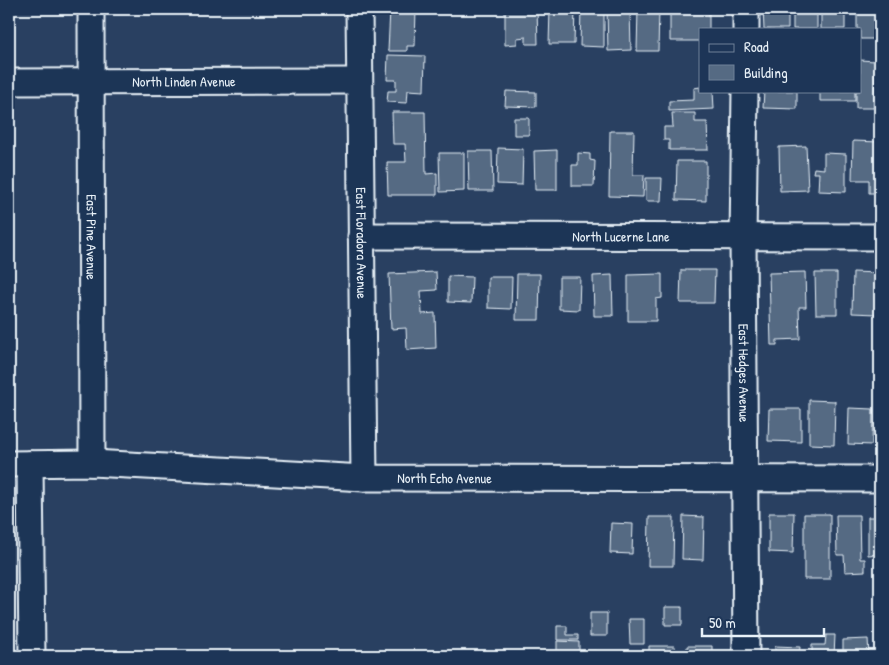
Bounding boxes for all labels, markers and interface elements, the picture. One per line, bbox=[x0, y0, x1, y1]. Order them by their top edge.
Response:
legend bbox=[699, 28, 862, 92]
text: Road bbox=[744, 36, 769, 57]
text: Building bbox=[744, 62, 788, 83]
street label: North Linden Avenue bbox=[132, 71, 236, 91]
street label: East Floradora Avenue bbox=[352, 187, 372, 299]
street label: East Pine Avenue bbox=[82, 194, 102, 280]
street label: North Lucerne Lane bbox=[572, 226, 670, 246]
street label: East Hedges Avenue bbox=[734, 324, 754, 423]
street label: North Echo Avenue bbox=[397, 468, 492, 487]
scale bar bbox=[702, 605, 824, 637]
text: 50 m bbox=[709, 612, 736, 633]

